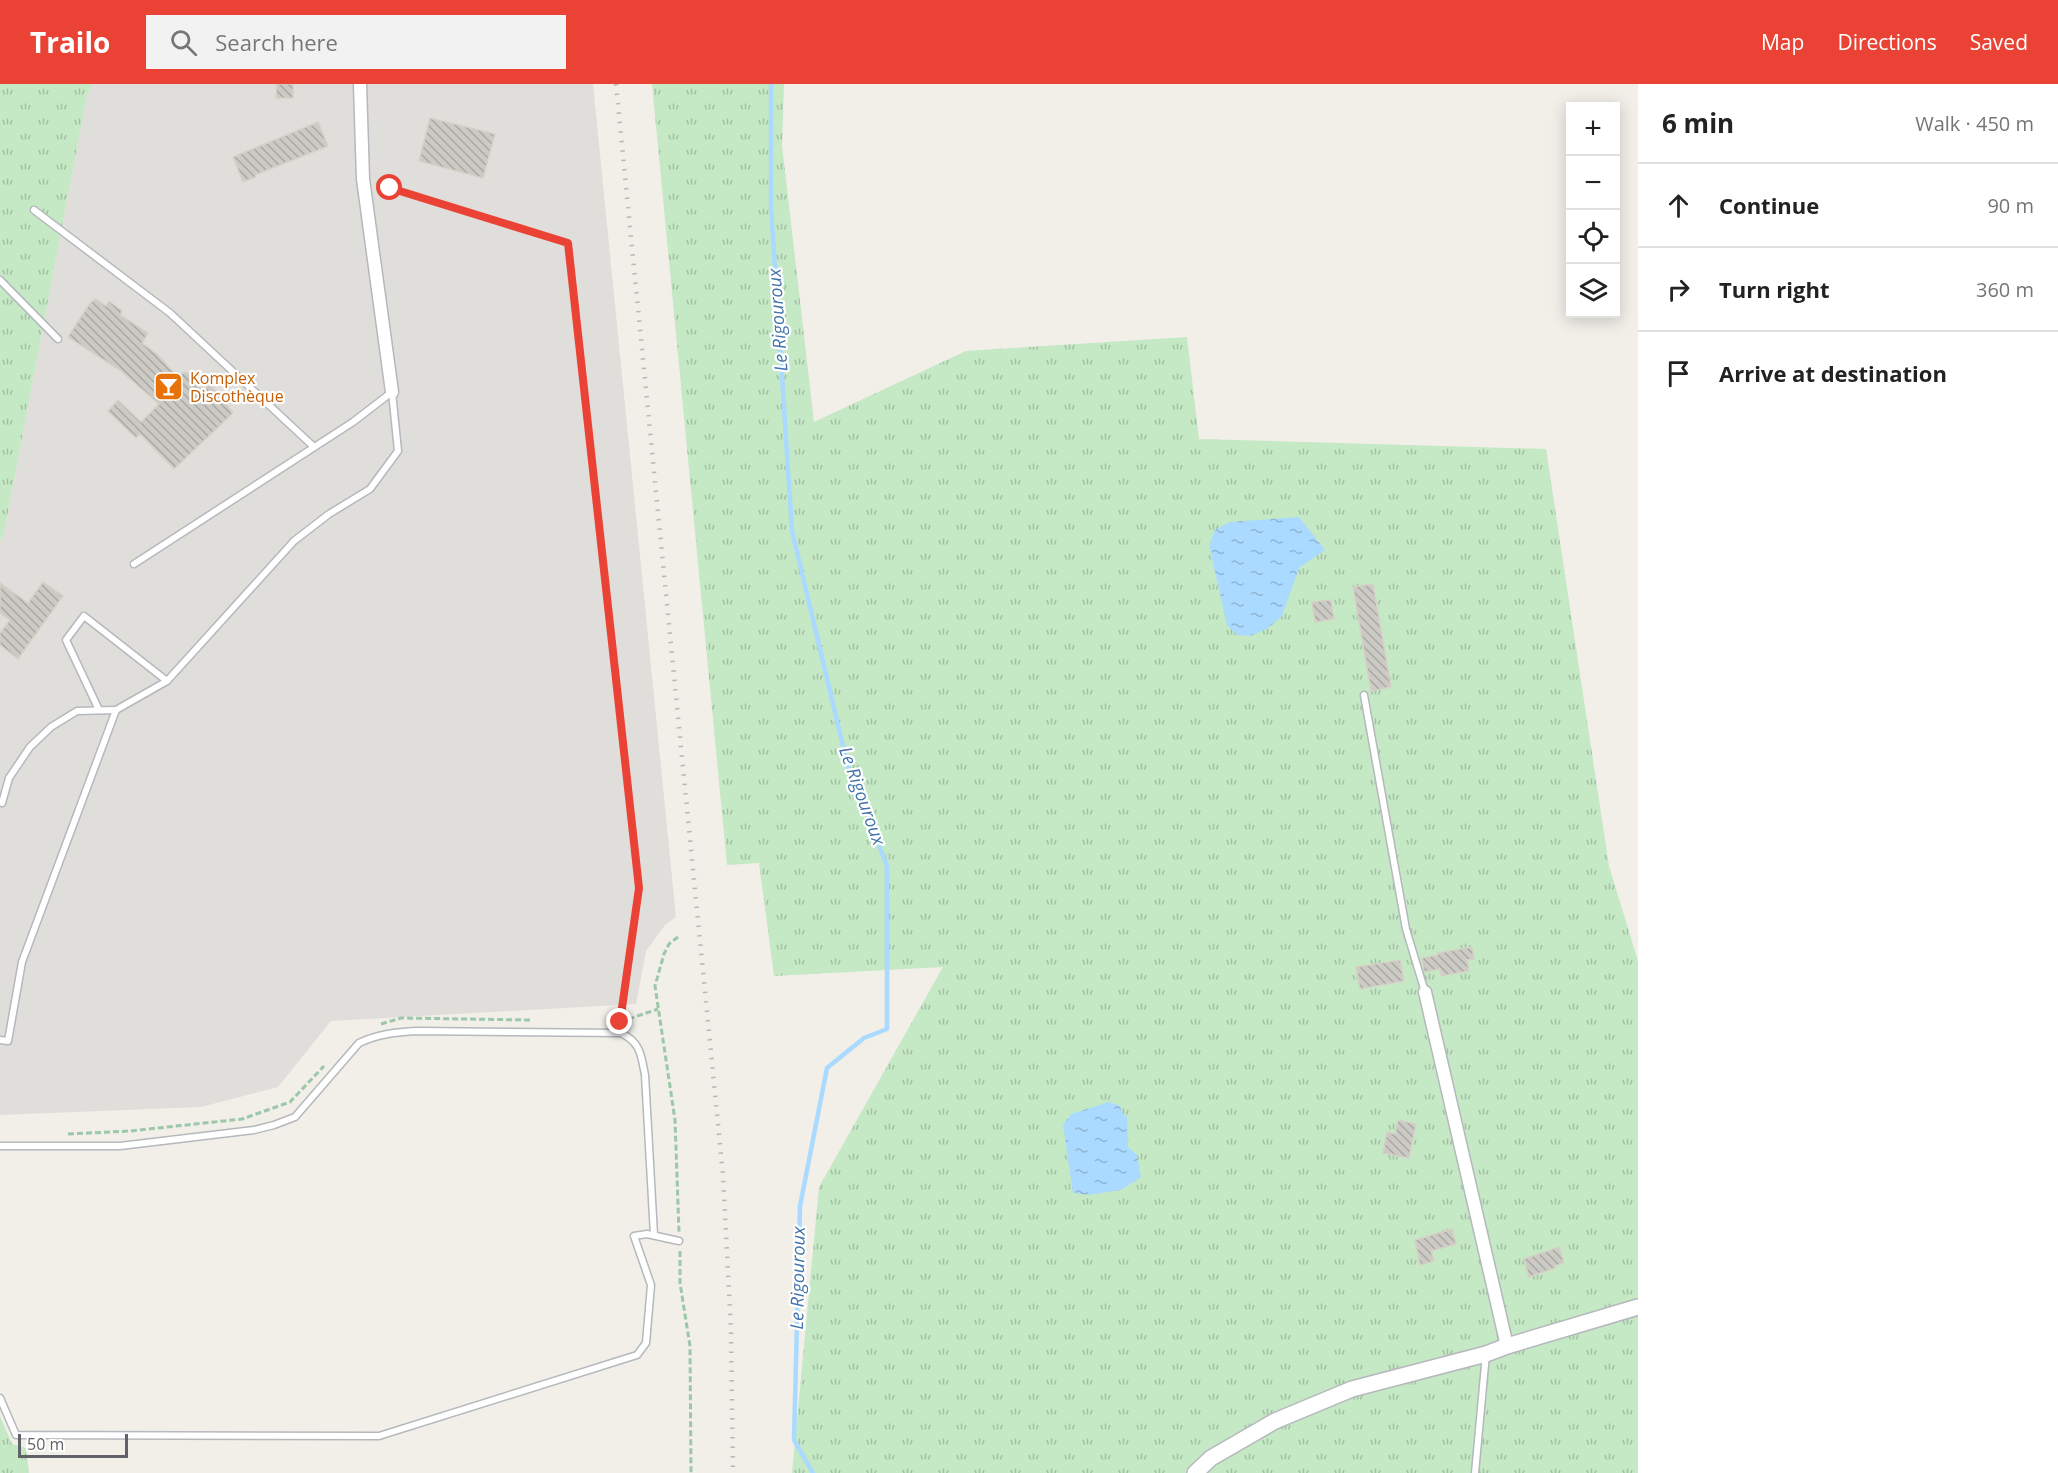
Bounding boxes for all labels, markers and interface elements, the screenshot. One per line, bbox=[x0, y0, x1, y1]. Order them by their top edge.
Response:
search box bbox=[146, 15, 566, 69]
text: Trailo bbox=[30, 23, 110, 61]
icon: search bbox=[167, 26, 200, 59]
text: Search here bbox=[215, 27, 338, 57]
text: Map bbox=[1761, 28, 1804, 56]
text: Directions bbox=[1837, 28, 1937, 56]
text: Saved bbox=[1970, 28, 2028, 56]
map controls bbox=[1566, 102, 1620, 318]
button: + bbox=[1566, 102, 1620, 156]
text: 6 min bbox=[1662, 105, 1734, 141]
text: Walk · 450 m bbox=[1915, 110, 2034, 137]
button: − bbox=[1566, 156, 1620, 210]
route start bbox=[376, 174, 402, 200]
icon: ahead bbox=[1662, 189, 1695, 222]
text: Continue bbox=[1719, 190, 1819, 220]
text: 90 m bbox=[1987, 192, 2034, 219]
button: locate bbox=[1566, 210, 1620, 264]
button: layers bbox=[1566, 264, 1620, 318]
water label: Le Rigouroux bbox=[761, 266, 793, 372]
icon: right bbox=[1662, 273, 1695, 306]
text: Turn right bbox=[1719, 274, 1830, 304]
text: 360 m bbox=[1976, 276, 2034, 303]
icon: arrive bbox=[1662, 357, 1695, 390]
text: Arrive at destination bbox=[1719, 358, 1947, 388]
place label: Komplex Discothèque bbox=[190, 367, 284, 407]
bar icon: Komplex Discothèque bbox=[153, 371, 185, 403]
water label: Le Rigouroux bbox=[834, 743, 892, 850]
route end bbox=[606, 1008, 632, 1034]
water label: Le Rigouroux bbox=[784, 1225, 810, 1330]
scale bar bbox=[18, 1431, 128, 1458]
text: 50 m bbox=[27, 1433, 64, 1455]

